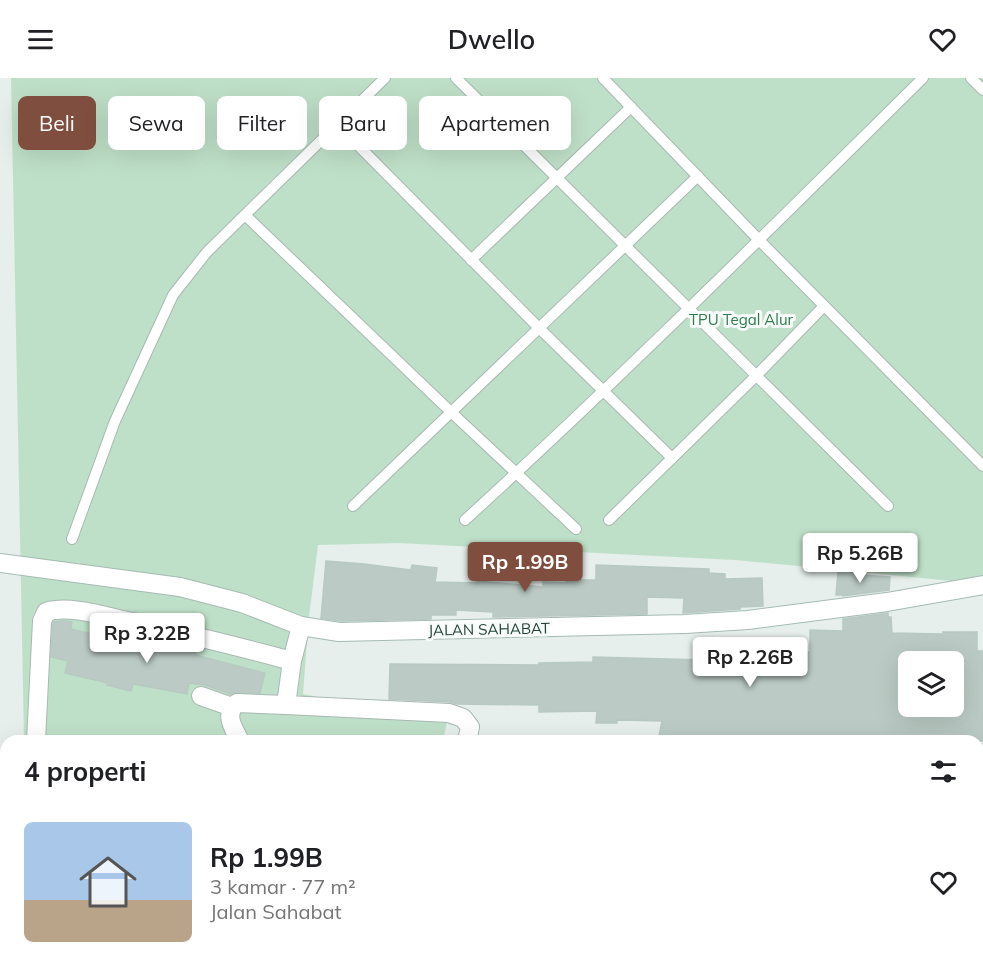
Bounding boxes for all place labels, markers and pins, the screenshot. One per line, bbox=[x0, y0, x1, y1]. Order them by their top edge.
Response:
pin: Rp 5.26B bbox=[798, 533, 922, 584]
pin: Rp 1.99B bbox=[463, 542, 587, 593]
pin: Rp 3.22B bbox=[85, 613, 209, 664]
pin: Rp 2.26B bbox=[688, 637, 812, 688]

